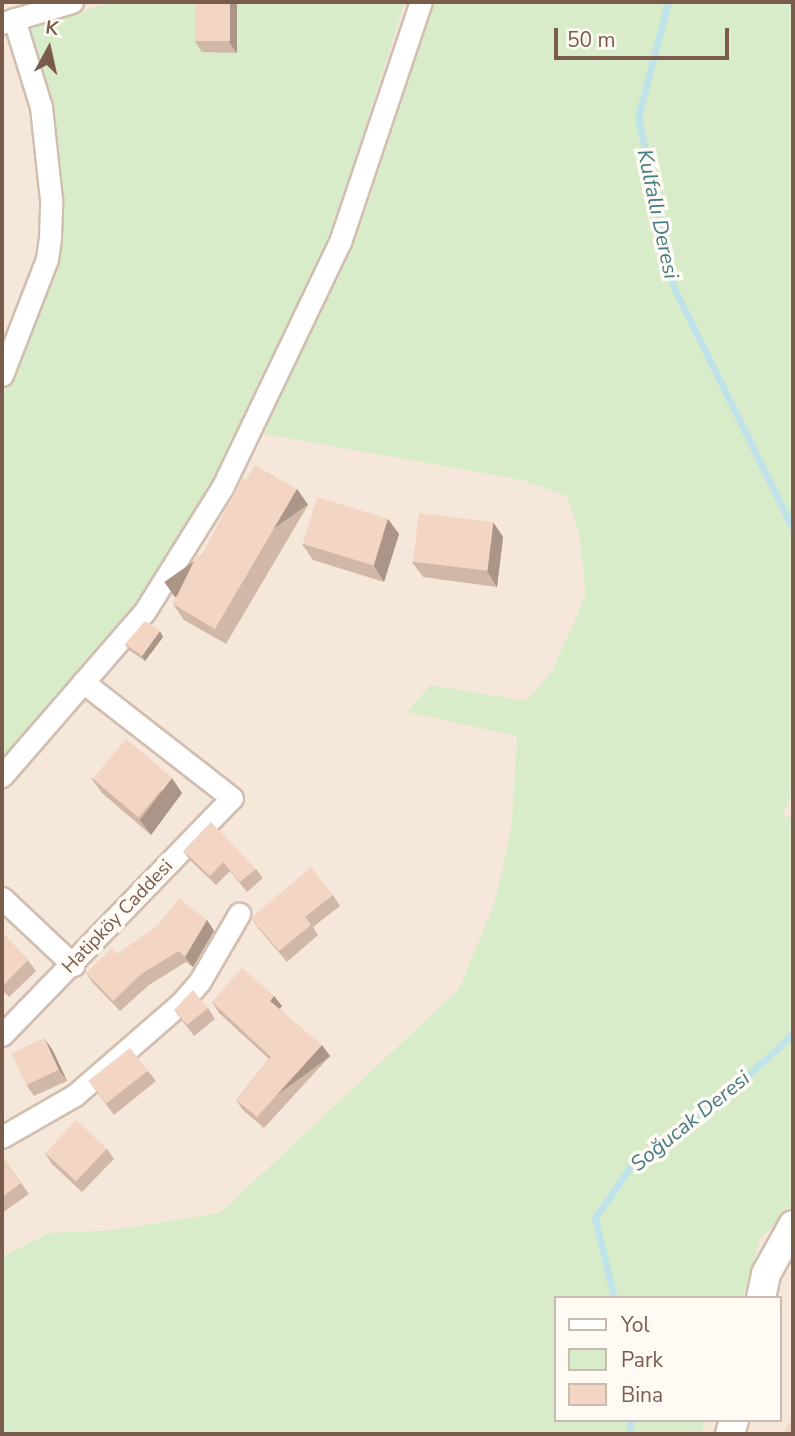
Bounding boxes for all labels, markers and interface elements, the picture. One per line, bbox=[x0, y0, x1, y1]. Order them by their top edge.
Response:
north arrow bbox=[14, 14, 84, 84]
text: K bbox=[44, 14, 60, 42]
scale bar bbox=[557, 14, 732, 58]
text: 50 m bbox=[567, 26, 616, 54]
water label: Kulfallı Deresi bbox=[632, 147, 684, 281]
street label: Hatipköy Caddesi bbox=[58, 855, 178, 979]
water label: Soğucak Deresi bbox=[625, 1065, 755, 1177]
legend bbox=[554, 1296, 781, 1422]
text: Yol bbox=[621, 1311, 650, 1339]
text: Park bbox=[621, 1346, 663, 1374]
text: Bina bbox=[621, 1381, 663, 1409]

